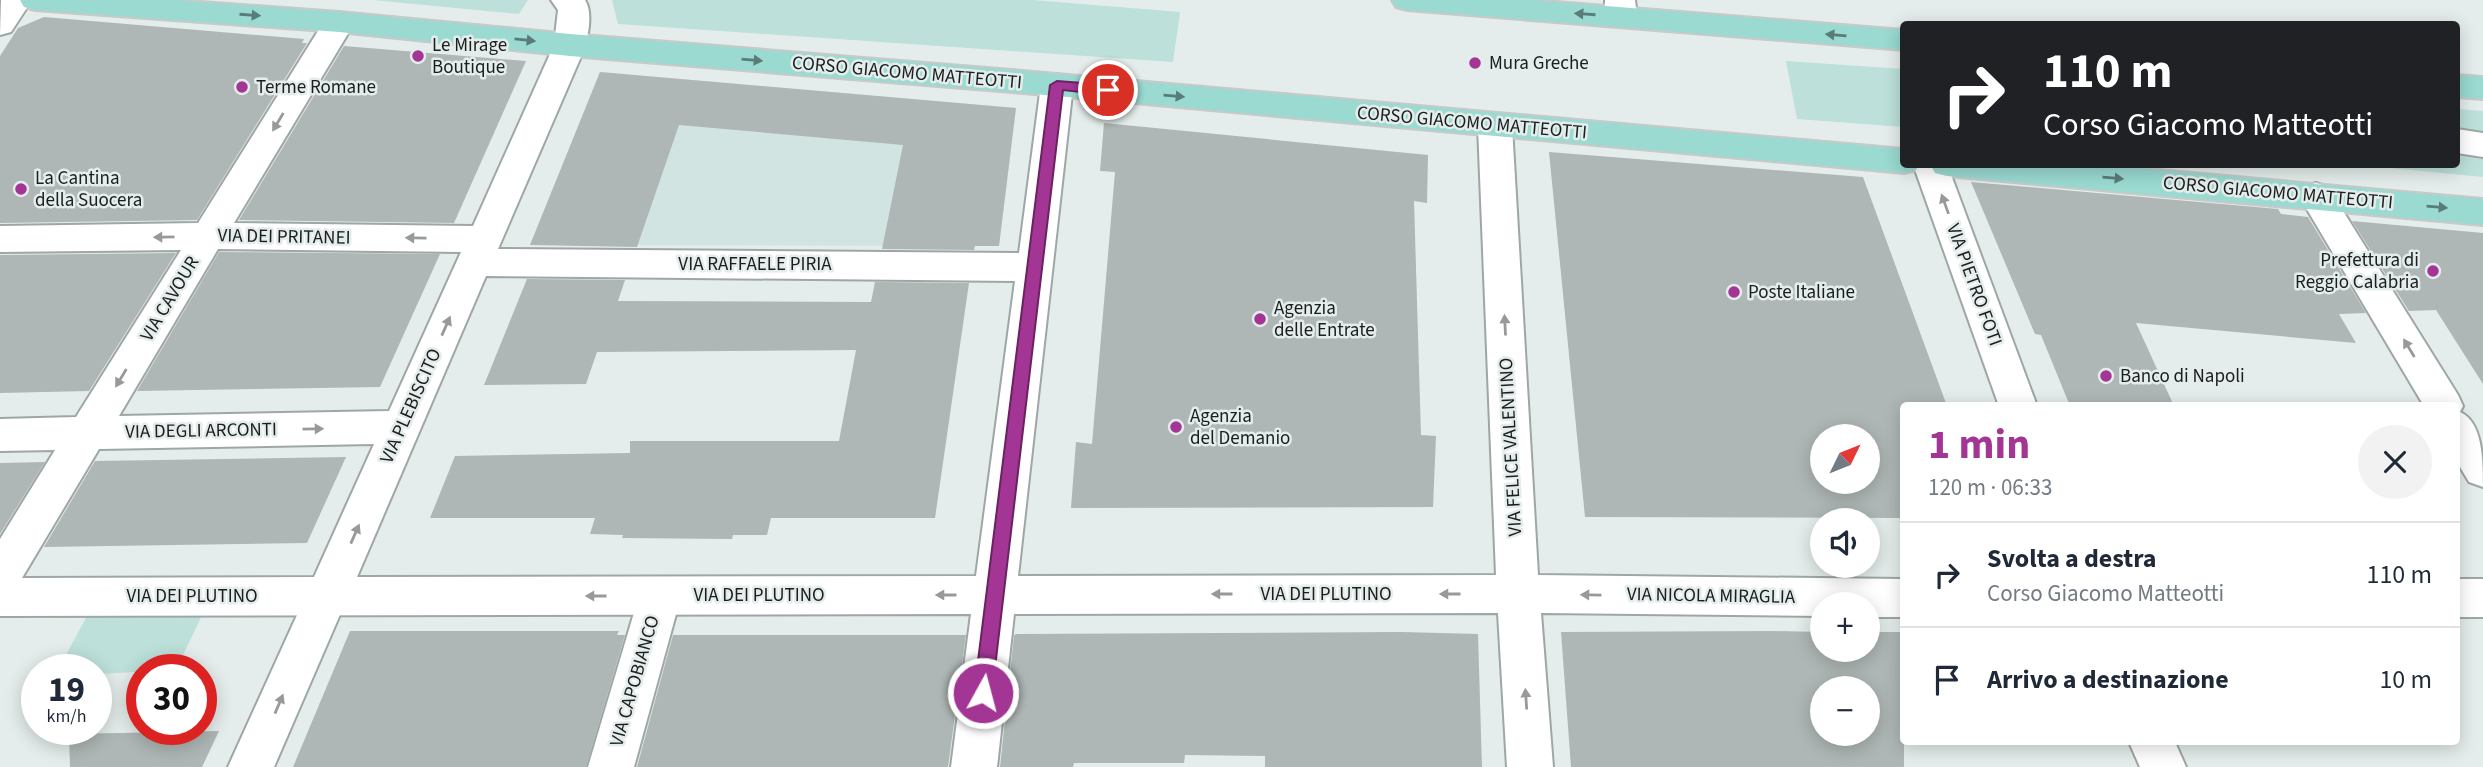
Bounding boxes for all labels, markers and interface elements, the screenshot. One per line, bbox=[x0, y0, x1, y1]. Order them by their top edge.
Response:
one-way arrow bbox=[1574, 8, 1596, 19]
one-way arrow bbox=[239, 10, 261, 21]
one-way arrow bbox=[1825, 29, 1847, 40]
place label: Le Mirage Boutique bbox=[432, 32, 507, 81]
one-way arrow bbox=[515, 35, 537, 46]
text: 110 m bbox=[2043, 37, 2172, 107]
marker: Le Mirage Boutique bbox=[410, 48, 426, 64]
street label: CORSO GIACOMO MATTEOTTI bbox=[791, 49, 1023, 97]
icon: right bbox=[1928, 49, 2019, 140]
place label: Mura Greche bbox=[1489, 50, 1589, 77]
one-way arrow bbox=[741, 55, 763, 66]
marker: Mura Greche bbox=[1467, 55, 1483, 71]
pin bbox=[1078, 60, 1138, 120]
icon: arrive bbox=[1089, 71, 1127, 109]
place label: Terme Romane bbox=[256, 74, 376, 101]
marker: Terme Romane bbox=[234, 79, 250, 95]
one-way arrow bbox=[1163, 91, 1185, 102]
street label: CORSO GIACOMO MATTEOTTI bbox=[1356, 99, 1588, 147]
text: Corso Giacomo Matteotti bbox=[2043, 102, 2373, 148]
one-way arrow bbox=[271, 112, 284, 131]
place label: La Cantina della Suocera bbox=[35, 165, 142, 214]
street label: CORSO GIACOMO MATTEOTTI bbox=[2162, 169, 2394, 217]
one-way arrow bbox=[2102, 173, 2124, 184]
marker: La Cantina della Suocera bbox=[13, 181, 29, 197]
one-way arrow bbox=[1939, 193, 1950, 214]
one-way arrow bbox=[2426, 202, 2448, 213]
street label: VIA PIETRO FOTI bbox=[1939, 220, 2009, 350]
street label: VIA DEI PRITANEI bbox=[217, 222, 351, 252]
one-way arrow bbox=[153, 231, 175, 243]
one-way arrow bbox=[405, 233, 427, 244]
place label: Prefettura di Reggio Calabria bbox=[2295, 247, 2419, 296]
street label: VIA CAVOUR bbox=[134, 251, 206, 347]
street label: VIA RAFFAELE PIRIA bbox=[678, 251, 832, 278]
marker: Prefettura di Reggio Calabria bbox=[2425, 263, 2441, 279]
place label: Poste Italiane bbox=[1748, 279, 1855, 306]
marker: Poste Italiane bbox=[1726, 284, 1742, 300]
place label: Agenzia delle Entrate bbox=[1274, 295, 1375, 344]
marker: Agenzia delle Entrate bbox=[1252, 311, 1268, 327]
one-way arrow bbox=[1499, 314, 1510, 336]
one-way arrow bbox=[441, 315, 452, 336]
one-way arrow bbox=[2402, 338, 2415, 357]
street label: VIA PLEBISCITO bbox=[374, 344, 448, 468]
street label: VIA FELICE VALENTINO bbox=[1493, 357, 1529, 537]
place label: Banco di Napoli bbox=[2120, 363, 2245, 390]
marker: Banco di Napoli bbox=[2098, 368, 2114, 384]
one-way arrow bbox=[114, 369, 127, 388]
place label: Agenzia del Demanio bbox=[1190, 403, 1290, 452]
text: 1 min bbox=[1928, 415, 2030, 475]
street label: VIA DEGLI ARCONTI bbox=[125, 416, 277, 446]
marker: Agenzia del Demanio bbox=[1168, 419, 1184, 435]
one-way arrow bbox=[302, 423, 324, 435]
north arrow bbox=[1810, 424, 1880, 494]
map controls bbox=[1810, 424, 1880, 746]
button: close bbox=[2358, 425, 2432, 499]
text: 120 m · 06:33 bbox=[1928, 471, 2052, 504]
button: sound bbox=[1810, 508, 1880, 578]
one-way arrow bbox=[349, 523, 360, 544]
text: Svolta a destra bbox=[1987, 540, 2157, 577]
icon: right bbox=[1928, 556, 1966, 594]
text: 110 m bbox=[2366, 556, 2432, 593]
text: Corso Giacomo Matteotti bbox=[1987, 577, 2224, 610]
street label: VIA DEI PLUTINO bbox=[1260, 581, 1392, 608]
street label: VIA NICOLA MIRAGLIA bbox=[1627, 581, 1796, 611]
street label: VIA DEI PLUTINO bbox=[693, 582, 825, 609]
street label: VIA DEI PLUTINO bbox=[126, 583, 258, 610]
one-way arrow bbox=[1211, 588, 1233, 600]
one-way arrow bbox=[1439, 588, 1461, 600]
one-way arrow bbox=[935, 589, 957, 601]
one-way arrow bbox=[1580, 589, 1602, 600]
one-way arrow bbox=[585, 590, 607, 602]
button: + bbox=[1810, 592, 1880, 662]
street label: VIA CAPOBIANCO bbox=[603, 612, 667, 750]
speed limit sign: 30 bbox=[126, 654, 217, 745]
position arrow bbox=[946, 656, 1020, 730]
icon: arrive bbox=[1928, 661, 1966, 699]
text: Arrivo a destinazione bbox=[1987, 661, 2229, 698]
text: 10 m bbox=[2379, 661, 2432, 698]
text: 19 bbox=[48, 665, 85, 715]
button: − bbox=[1810, 676, 1880, 746]
one-way arrow bbox=[1520, 688, 1531, 710]
one-way arrow bbox=[274, 694, 285, 715]
text: km/h bbox=[47, 704, 86, 729]

